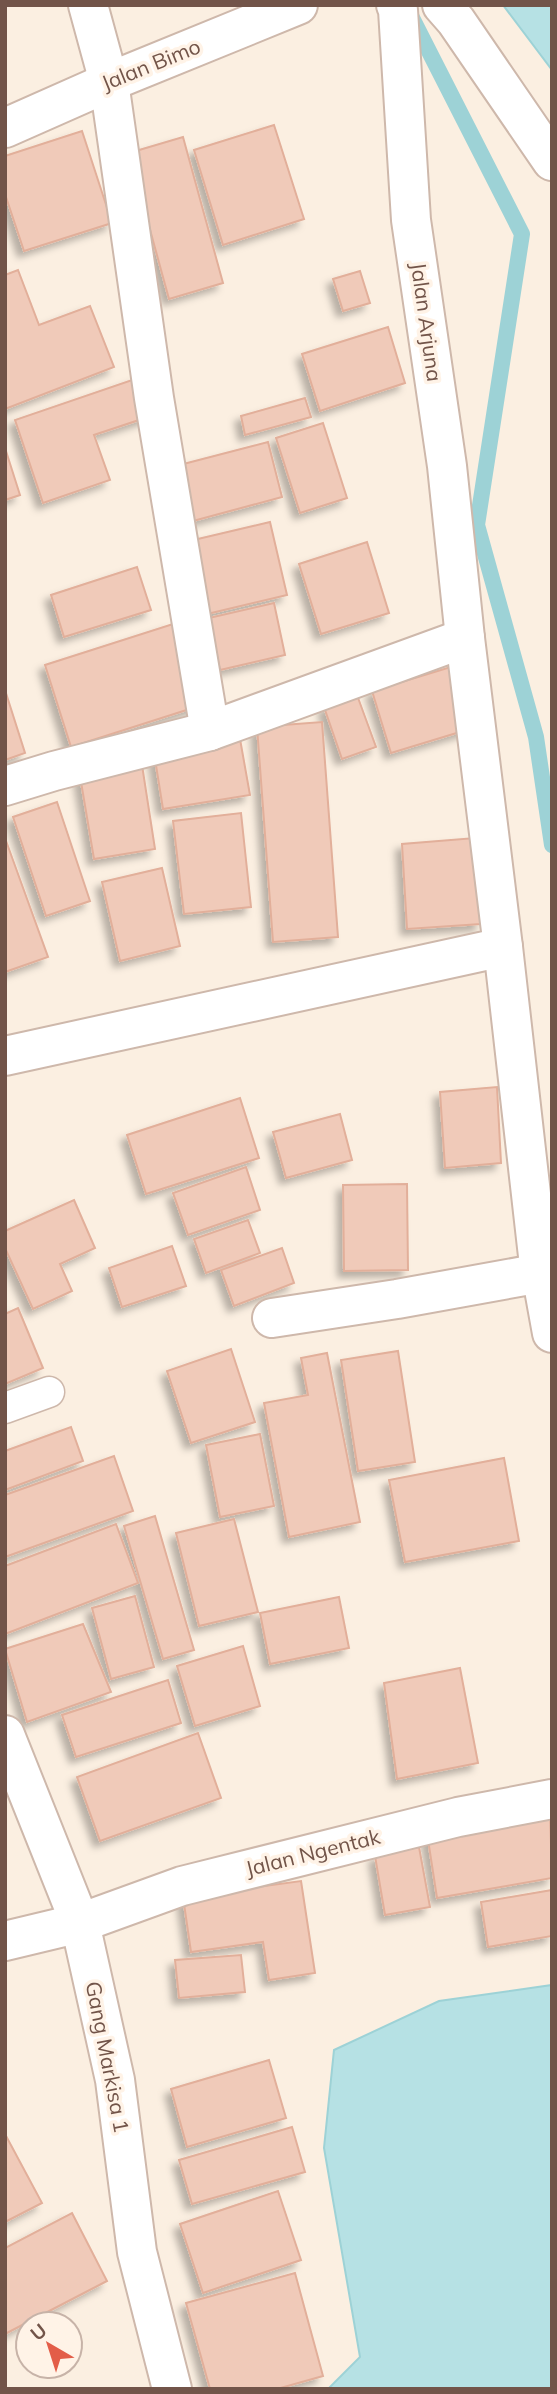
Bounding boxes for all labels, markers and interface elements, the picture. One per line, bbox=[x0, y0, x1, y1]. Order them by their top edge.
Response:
street label: Jalan Bimo bbox=[97, 32, 204, 96]
street label: Jalan Arjuna bbox=[406, 261, 448, 383]
street label: Jalan Ngentak bbox=[243, 1823, 383, 1881]
street label: Gang Markisa 1 bbox=[81, 1979, 135, 2135]
north arrow bbox=[14, 2310, 84, 2380]
text: U bbox=[25, 2318, 51, 2346]

